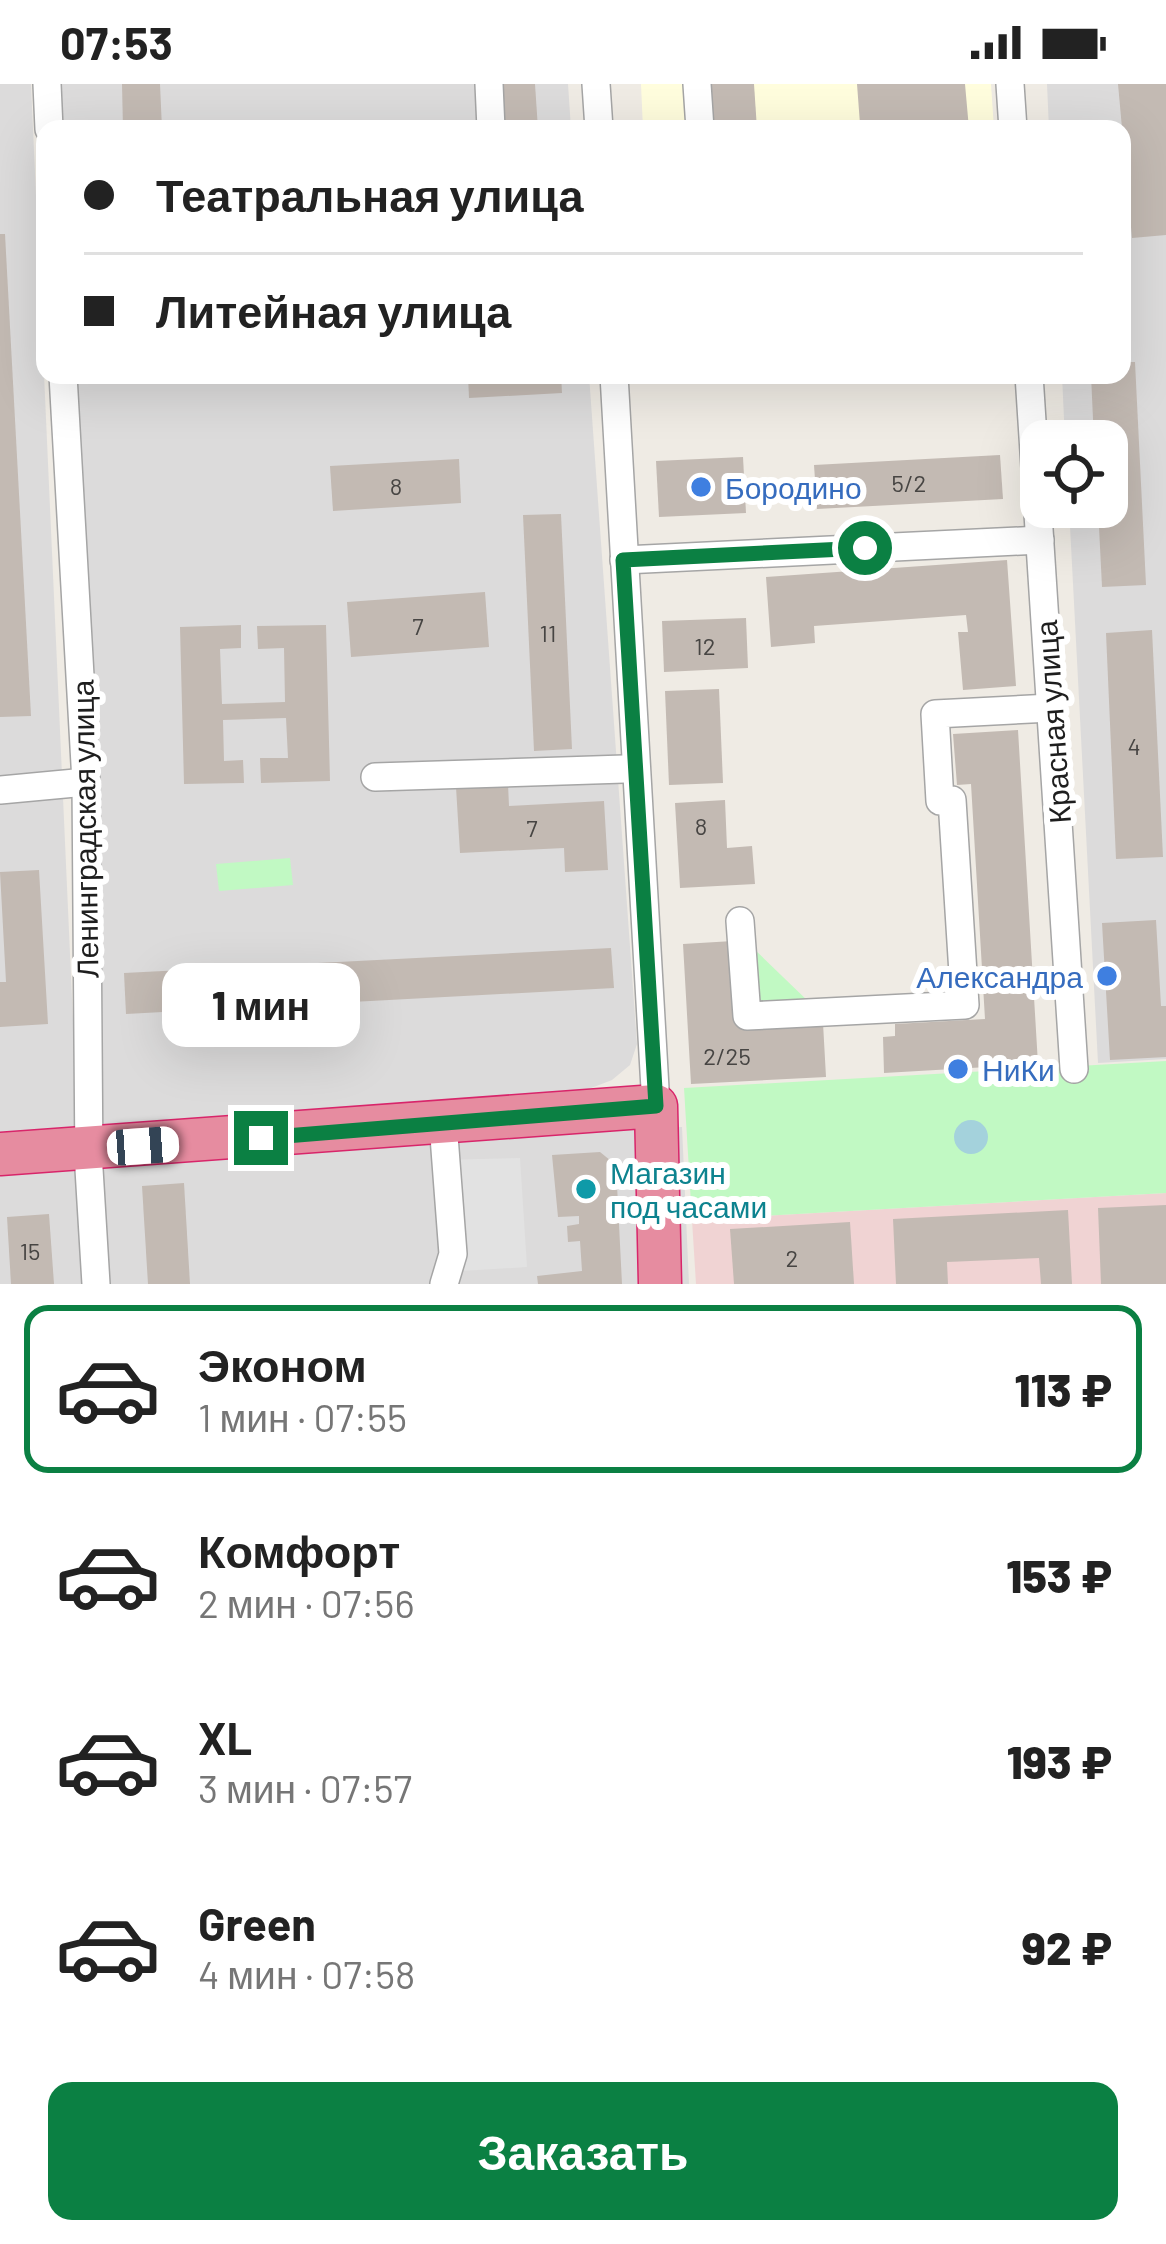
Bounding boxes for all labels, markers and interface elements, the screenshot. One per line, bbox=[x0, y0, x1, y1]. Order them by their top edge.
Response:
text: 07:53 bbox=[60, 15, 173, 69]
text: Театральная улица bbox=[156, 167, 584, 221]
text: Литейная улица bbox=[156, 283, 511, 337]
map controls bbox=[1020, 420, 1128, 528]
button: locate bbox=[1020, 420, 1128, 528]
house number: 5/2 bbox=[892, 468, 926, 497]
place label: Бородино bbox=[725, 469, 862, 505]
house number: 8 bbox=[390, 471, 402, 500]
marker: Бородино bbox=[688, 474, 714, 500]
route start bbox=[838, 521, 892, 575]
house number: 7 bbox=[412, 611, 424, 640]
house number: 11 bbox=[540, 618, 556, 647]
street label: Красная улица bbox=[1027, 619, 1077, 825]
house number: 12 bbox=[694, 631, 716, 660]
street label: Ленинградская улица bbox=[63, 679, 105, 978]
house number: 4 bbox=[1127, 731, 1141, 760]
house number: 8 bbox=[695, 811, 707, 840]
house number: 7 bbox=[526, 813, 538, 842]
place label: Александра bbox=[916, 958, 1083, 994]
marker: Александра bbox=[1094, 963, 1120, 989]
callout: 1 мин bbox=[162, 964, 360, 1048]
text: 1 мин bbox=[212, 981, 310, 1028]
house number: 2/25 bbox=[703, 1041, 751, 1070]
place label: НиКи bbox=[982, 1051, 1055, 1087]
marker: НиКи bbox=[945, 1056, 971, 1082]
route end bbox=[234, 1111, 288, 1165]
car bbox=[106, 1126, 180, 1166]
place label: Магазин под часами bbox=[610, 1154, 767, 1224]
marker: Магазин под часами bbox=[573, 1176, 599, 1202]
house number: 15 bbox=[20, 1236, 40, 1265]
house number: 2 bbox=[786, 1243, 798, 1272]
icon: car bbox=[54, 1335, 162, 1443]
text: Эконом bbox=[198, 1337, 367, 1391]
text: 113 ₽ bbox=[1014, 1362, 1112, 1416]
text: 1 мин · 07:55 bbox=[198, 1393, 407, 1440]
icon: car bbox=[54, 1521, 162, 1629]
text: Комфорт bbox=[198, 1523, 400, 1577]
text: 153 ₽ bbox=[1006, 1548, 1112, 1602]
text: 2 мин · 07:56 bbox=[198, 1579, 414, 1626]
icon: car bbox=[54, 1707, 162, 1815]
text: XL bbox=[198, 1710, 252, 1764]
text: 193 ₽ bbox=[1007, 1734, 1112, 1788]
text: 3 мин · 07:57 bbox=[198, 1764, 412, 1811]
icon: car bbox=[54, 1893, 162, 2001]
text: Green bbox=[198, 1896, 316, 1950]
text: 92 ₽ bbox=[1022, 1920, 1112, 1974]
text: 4 мин · 07:58 bbox=[198, 1950, 415, 1997]
button: Заказать bbox=[48, 2082, 1118, 2220]

